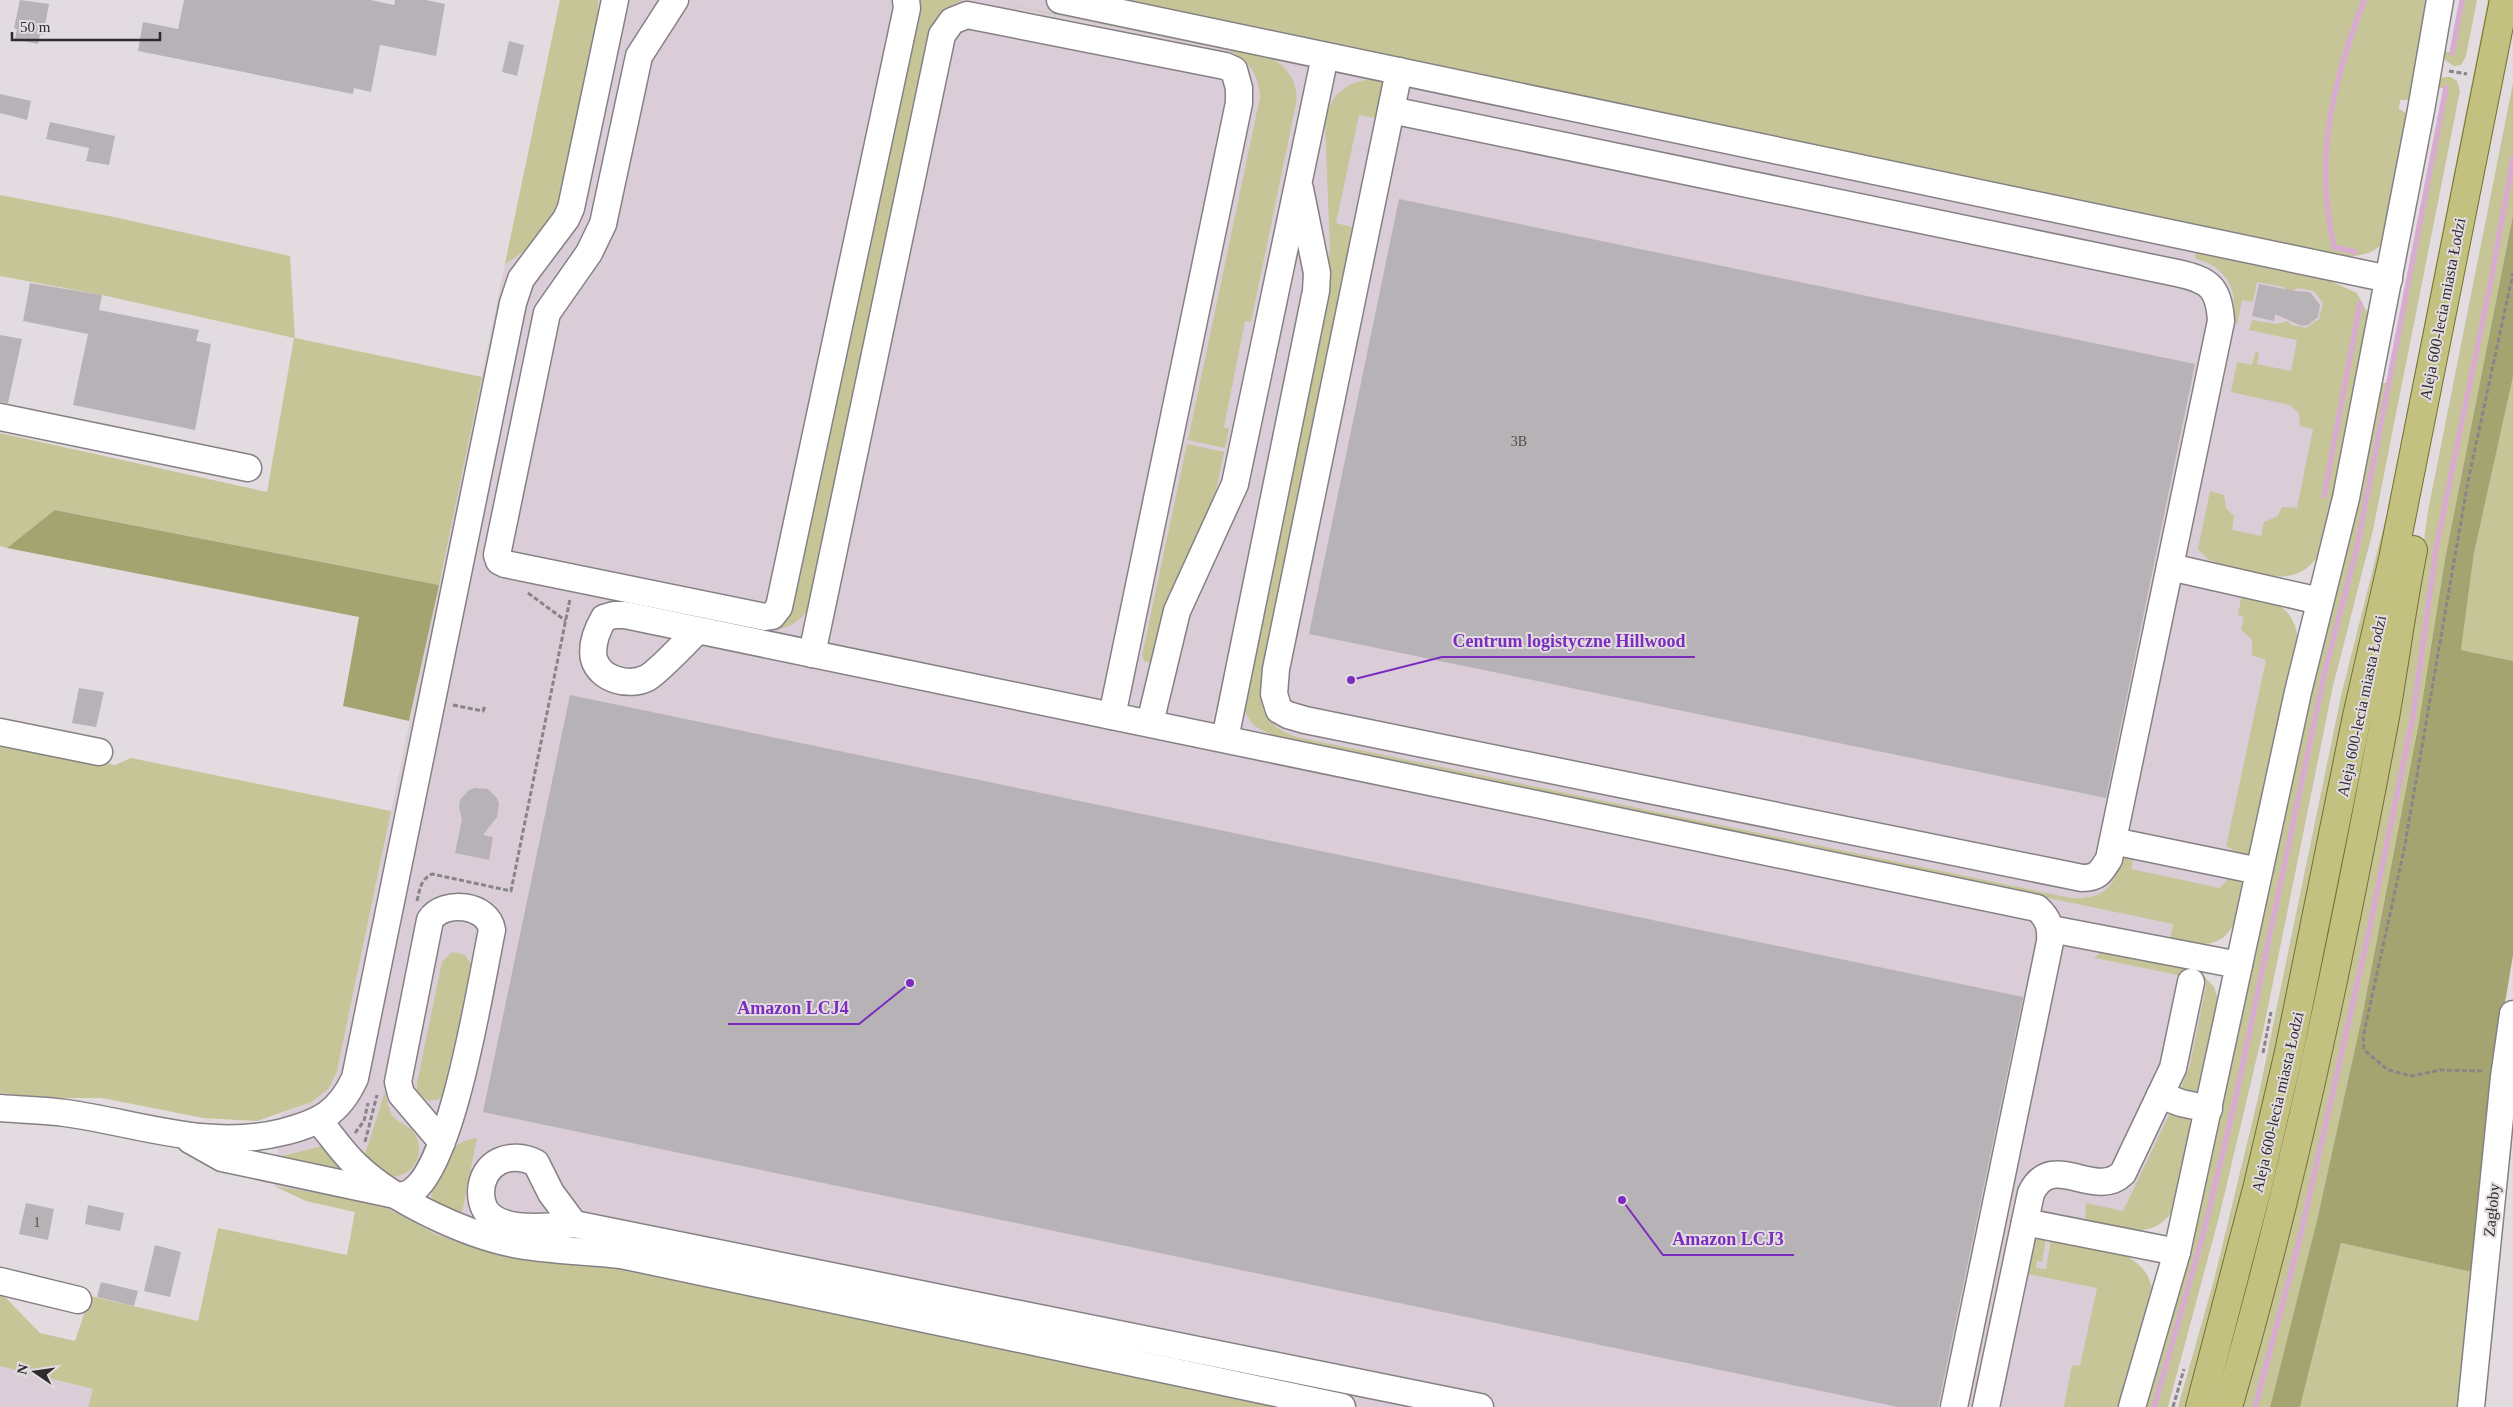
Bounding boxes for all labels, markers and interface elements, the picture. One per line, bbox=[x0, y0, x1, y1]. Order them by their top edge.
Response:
scale bar bbox=[12, 10, 160, 42]
text: 50 m bbox=[20, 19, 51, 35]
street label: Aleja 600-lecia miasta Łodzi bbox=[2416, 216, 2470, 402]
house number: 3B bbox=[1511, 434, 1527, 449]
street label: Aleja 600-lecia miasta Łodzi bbox=[2334, 613, 2390, 799]
callout: Centrum logistyczne Hillwood bbox=[1442, 624, 1695, 657]
text: Centrum logistyczne Hillwood bbox=[1453, 631, 1685, 651]
callout: Amazon LCJ4 bbox=[728, 991, 859, 1024]
text: Amazon LCJ4 bbox=[737, 998, 849, 1018]
street label: Aleja 600-lecia miasta Łodzi bbox=[2248, 1009, 2308, 1195]
street label: Zagłoby bbox=[2480, 1183, 2504, 1238]
house number: 1 bbox=[34, 1215, 41, 1230]
callout: Amazon LCJ3 bbox=[1663, 1222, 1794, 1255]
text: Amazon LCJ3 bbox=[1672, 1229, 1784, 1249]
north arrow bbox=[10, 1347, 60, 1397]
text: N bbox=[14, 1363, 31, 1376]

